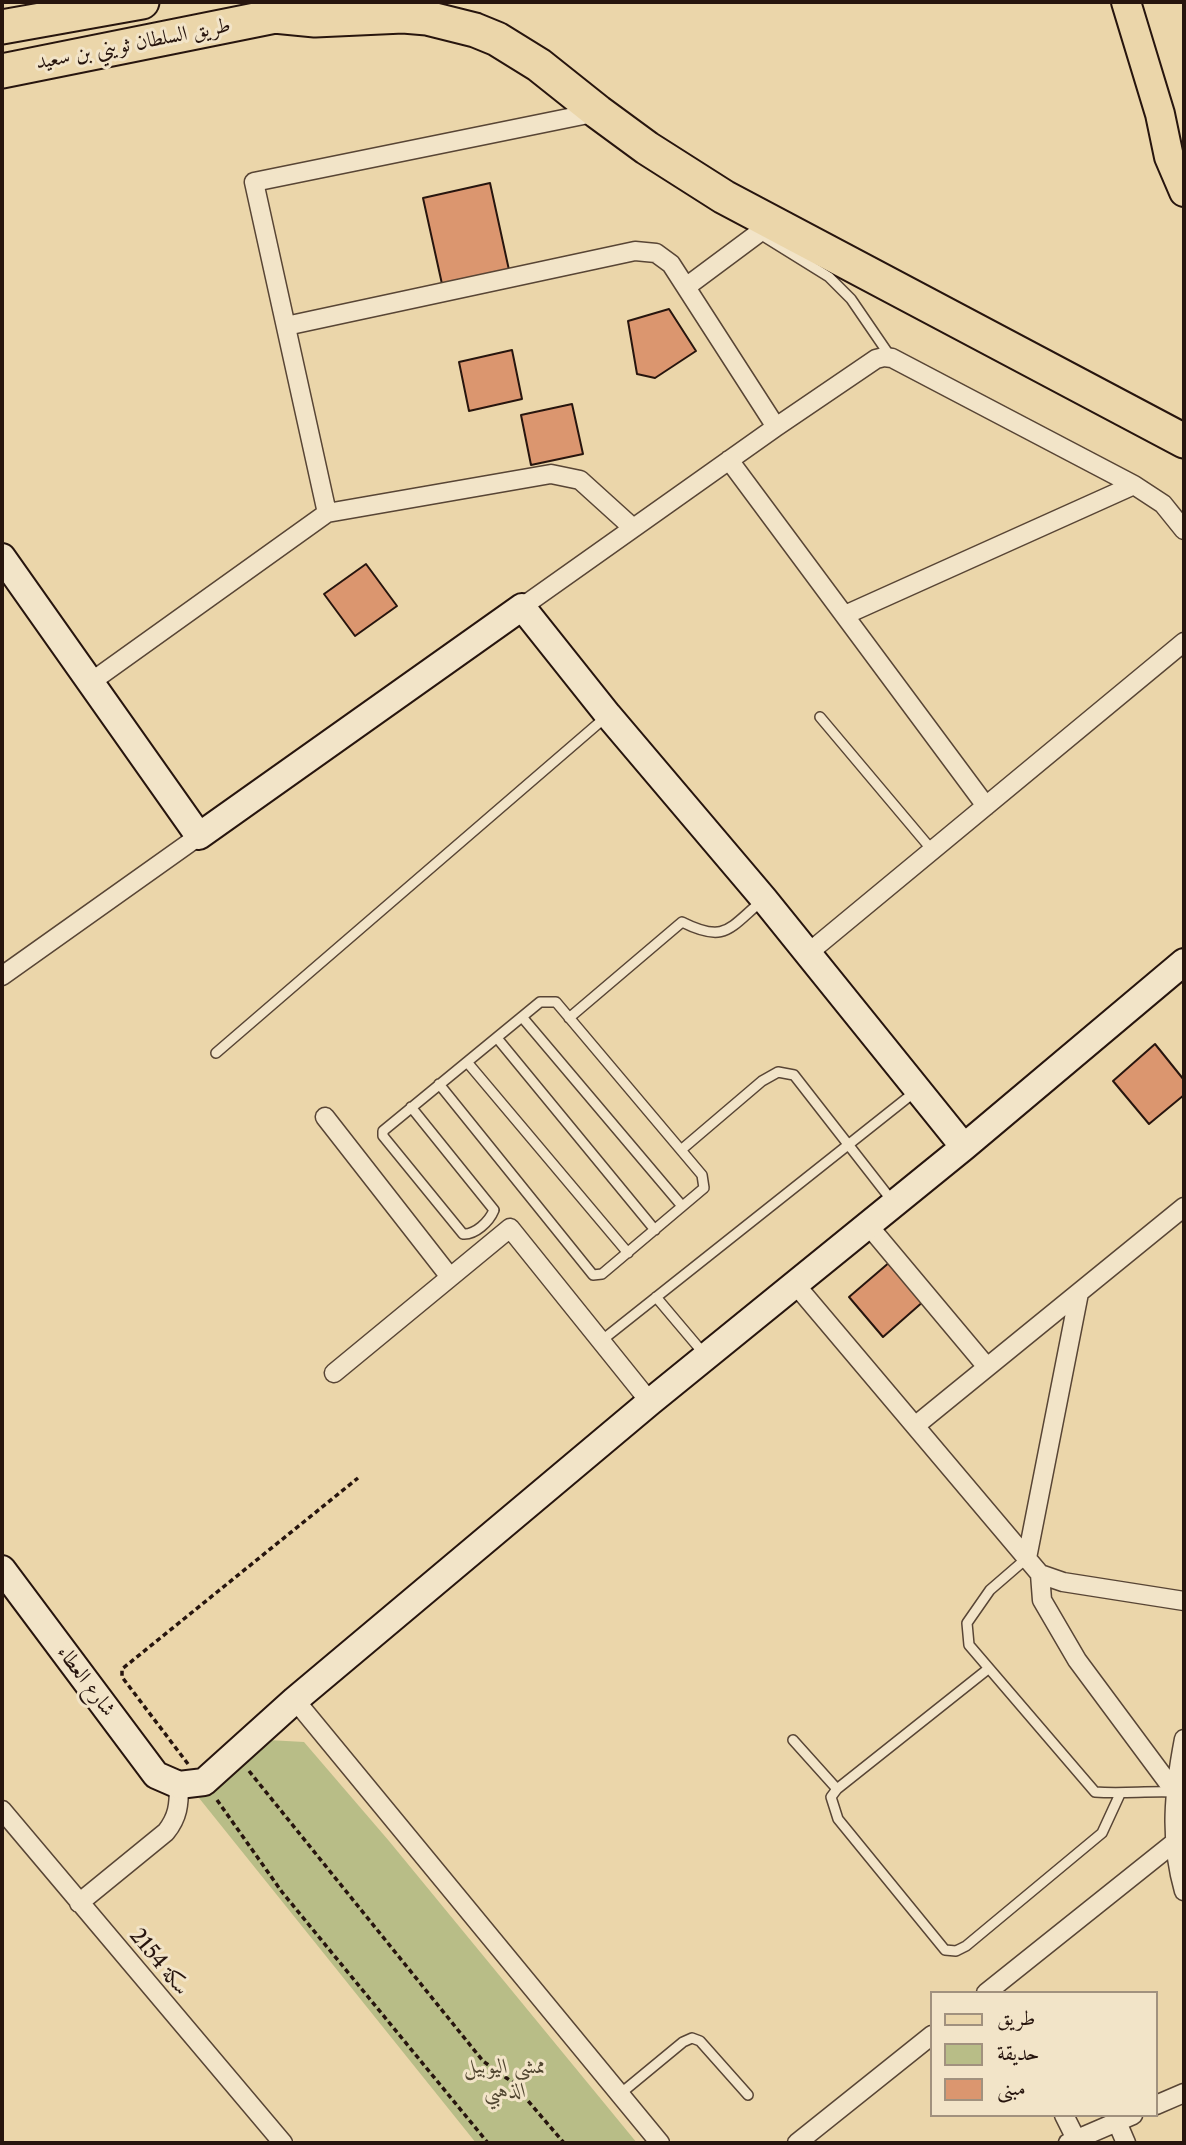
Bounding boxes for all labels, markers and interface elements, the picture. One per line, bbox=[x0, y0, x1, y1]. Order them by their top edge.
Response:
street label: طريق السلطان ثويني بن سعيد bbox=[33, 13, 233, 75]
street label: شارع العطاء bbox=[51, 1641, 121, 1721]
street label: سكة 2154 bbox=[124, 1924, 194, 2000]
legend bbox=[930, 1991, 1158, 2117]
text: طريق bbox=[997, 2005, 1035, 2030]
text: حديقة bbox=[997, 2040, 1040, 2065]
park label: ممشى اليوبيل الذهبي bbox=[463, 2054, 547, 2104]
text: مبنى bbox=[997, 2075, 1026, 2100]

